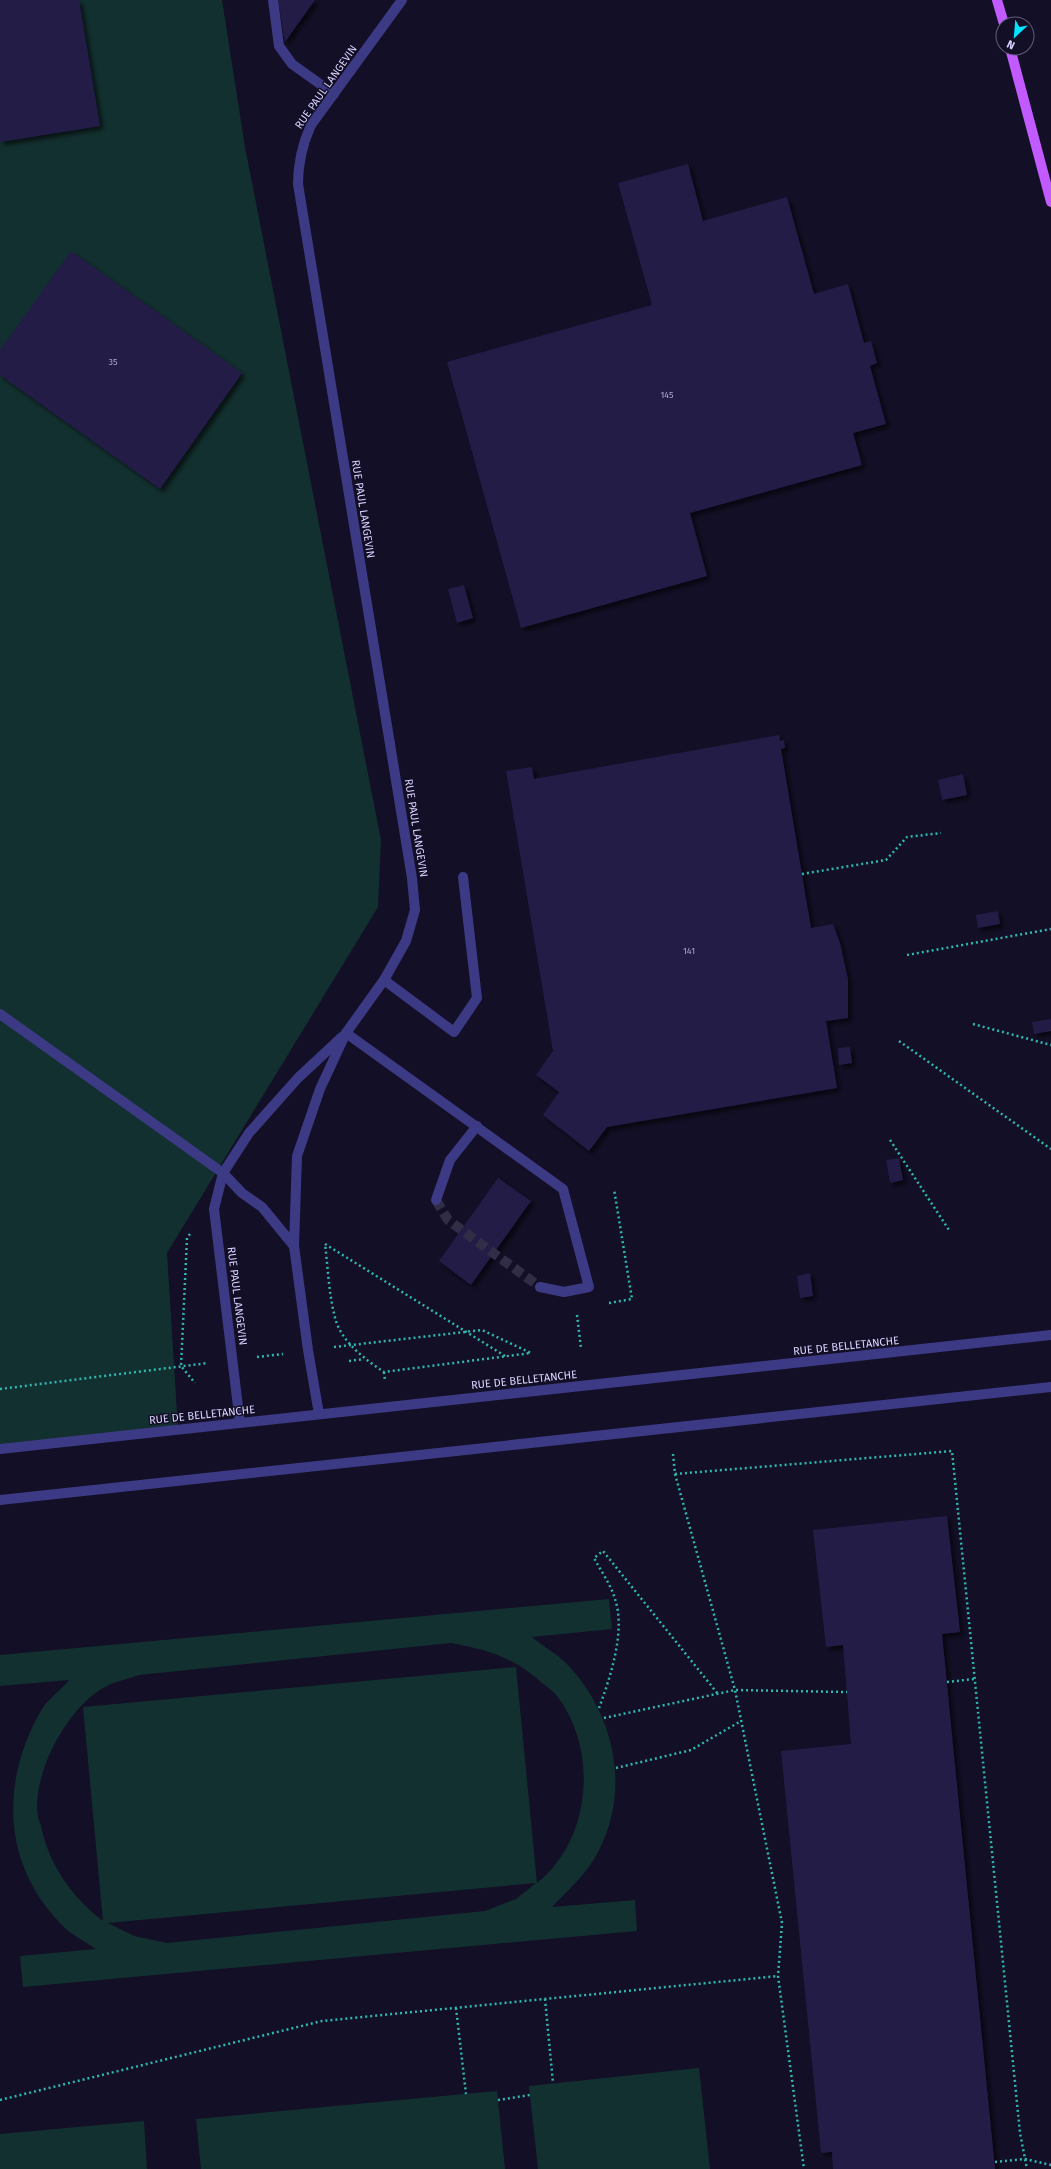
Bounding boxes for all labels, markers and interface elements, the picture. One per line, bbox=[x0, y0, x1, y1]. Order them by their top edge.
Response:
north arrow bbox=[995, 16, 1035, 56]
text: N bbox=[1005, 37, 1017, 52]
street label: RUE PAUL LANGEVIN bbox=[292, 43, 360, 131]
house number: 35 bbox=[108, 357, 118, 367]
house number: 145 bbox=[660, 390, 674, 400]
street label: RUE PAUL LANGEVIN bbox=[349, 459, 377, 559]
street label: RUE PAUL LANGEVIN bbox=[402, 778, 430, 878]
house number: 141 bbox=[683, 946, 695, 956]
street label: RUE PAUL LANGEVIN bbox=[224, 1246, 250, 1346]
street label: RUE DE BELLETANCHE bbox=[792, 1334, 900, 1358]
street label: RUE DE BELLETANCHE bbox=[470, 1368, 578, 1392]
street label: RUE DE BELLETANCHE bbox=[148, 1403, 256, 1427]

